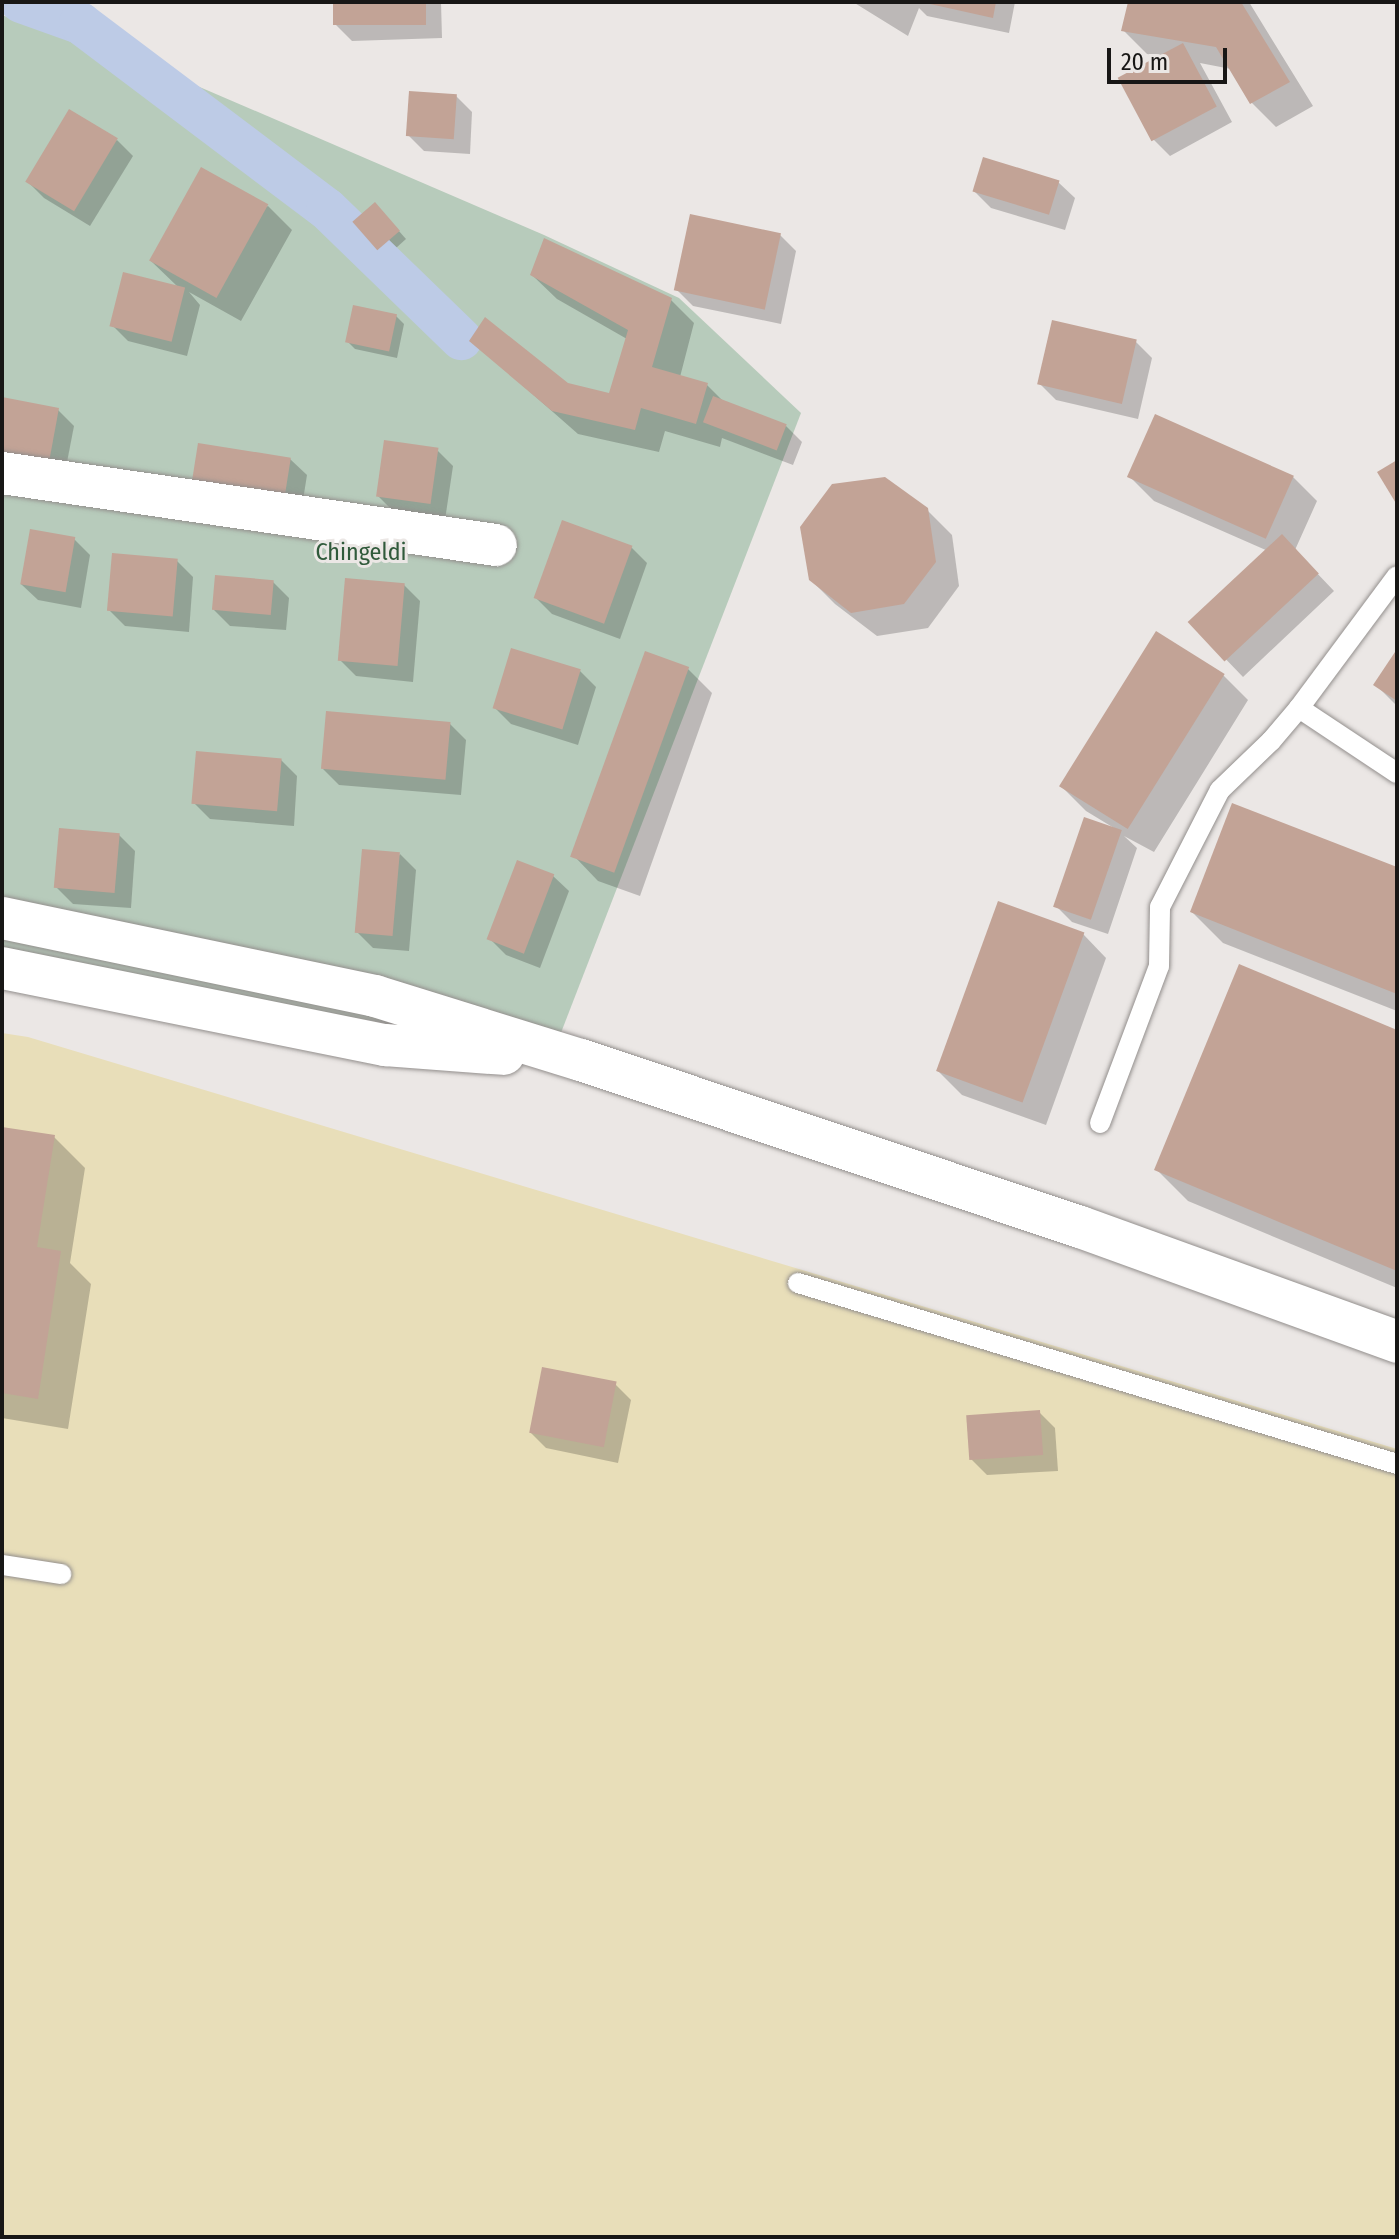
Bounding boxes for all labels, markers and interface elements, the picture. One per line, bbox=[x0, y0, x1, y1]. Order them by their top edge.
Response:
scale bar bbox=[1111, 32, 1231, 82]
text: 20 m bbox=[1121, 48, 1168, 76]
park label: Chingeldi bbox=[315, 539, 407, 567]

